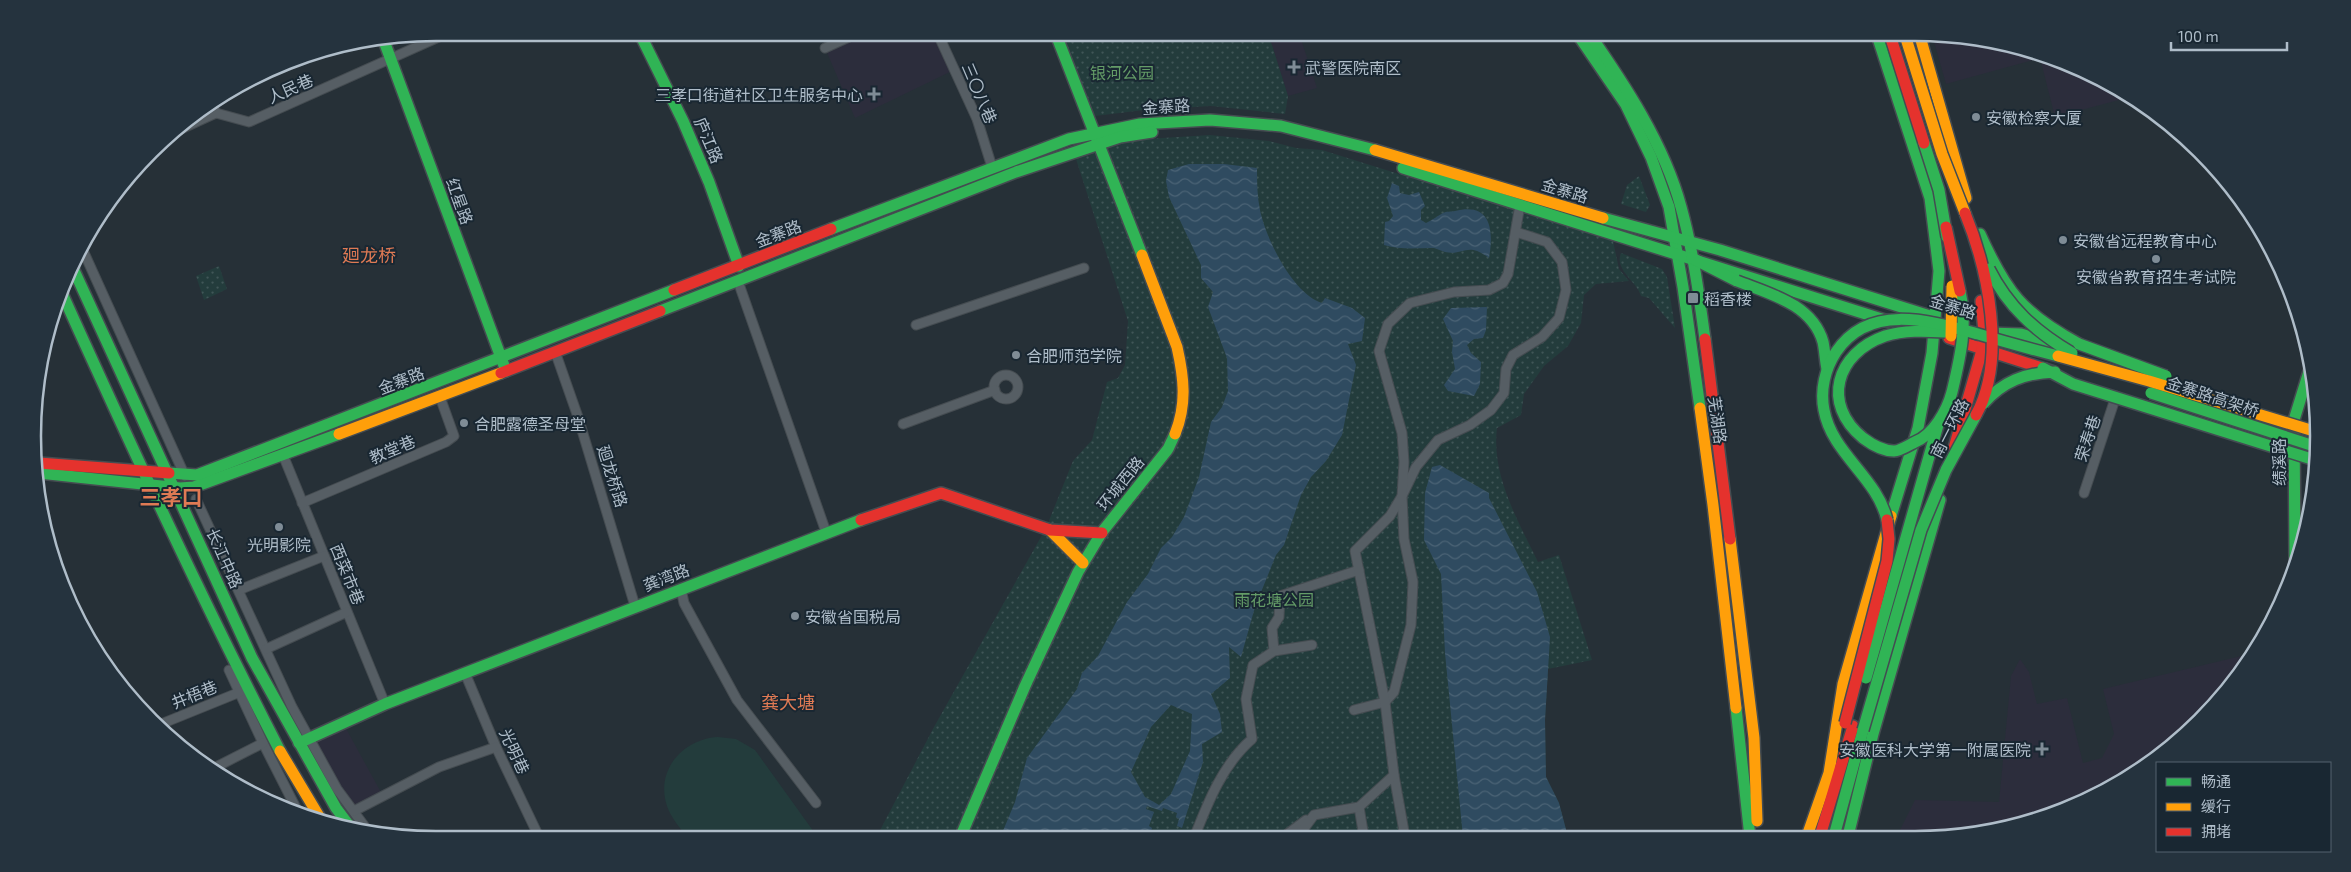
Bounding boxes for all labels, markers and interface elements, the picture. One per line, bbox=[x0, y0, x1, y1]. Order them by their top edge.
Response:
scale bar bbox=[2171, 20, 2287, 52]
text: 100 m bbox=[2178, 27, 2219, 45]
place label: 武警医院南区 bbox=[1305, 58, 1401, 77]
street label: 三〇八巷 bbox=[959, 60, 1001, 126]
marker: 武警医院南区 bbox=[1287, 60, 1301, 74]
park label: 银河公园 bbox=[1090, 63, 1154, 82]
street label: 人民巷 bbox=[264, 70, 316, 106]
place label: 三孝口街道社区卫生服务中心 bbox=[655, 85, 863, 104]
marker: 三孝口街道社区卫生服务中心 bbox=[867, 87, 881, 101]
street label: 金寨路 bbox=[1141, 95, 1191, 117]
place label: 安徽检察大厦 bbox=[1986, 108, 2082, 127]
marker: 安徽检察大厦 bbox=[1970, 111, 1982, 123]
street label: 庐江路 bbox=[691, 114, 727, 166]
street label: 金寨路 bbox=[1539, 174, 1591, 206]
street label: 红星路 bbox=[443, 175, 477, 227]
street label: 金寨路 bbox=[752, 216, 804, 250]
place label: 安徽省远程教育中心 bbox=[2073, 231, 2217, 250]
marker: 安徽省远程教育中心 bbox=[2057, 234, 2069, 246]
district label: 廻龙桥 bbox=[342, 244, 396, 266]
marker: 安徽省教育招生考试院 bbox=[2150, 253, 2162, 265]
place label: 安徽省教育招生考试院 bbox=[2076, 267, 2236, 286]
place label: 稻香楼 bbox=[1704, 289, 1752, 308]
street label: 金寨路 bbox=[1927, 290, 1979, 322]
marker: 稻香楼 bbox=[1686, 291, 1700, 305]
place label: 合肥师范学院 bbox=[1026, 346, 1122, 365]
marker: 合肥师范学院 bbox=[1010, 349, 1022, 361]
street label: 金寨路 bbox=[375, 363, 427, 397]
street label: 金寨路高架桥 bbox=[2164, 372, 2262, 420]
street label: 芜湖路 bbox=[1705, 395, 1731, 445]
street label: 南一环路 bbox=[1926, 395, 1972, 461]
street label: 荣寿巷 bbox=[2071, 412, 2103, 464]
place label: 合肥露德圣母堂 bbox=[474, 414, 586, 433]
marker: 合肥露德圣母堂 bbox=[458, 417, 470, 429]
street label: 教堂巷 bbox=[366, 431, 418, 467]
street label: 绩溪路 bbox=[2269, 438, 2288, 486]
street label: 廻龙桥路 bbox=[594, 443, 632, 509]
street label: 环城西路 bbox=[1092, 452, 1148, 514]
district label: 三孝口 bbox=[140, 484, 203, 509]
marker: 光明影院 bbox=[273, 521, 285, 533]
street label: 长江中路 bbox=[203, 525, 247, 591]
place label: 光明影院 bbox=[247, 535, 311, 554]
street label: 西菜市巷 bbox=[327, 541, 369, 607]
street label: 龚湾路 bbox=[640, 560, 692, 594]
park label: 雨花塘公园 bbox=[1234, 590, 1314, 609]
place label: 安徽省国税局 bbox=[805, 607, 901, 626]
marker: 安徽省国税局 bbox=[789, 610, 801, 622]
street label: 井梧巷 bbox=[168, 676, 220, 712]
district label: 龚大塘 bbox=[761, 691, 815, 713]
street label: 光明巷 bbox=[496, 725, 534, 777]
place label: 安徽医科大学第一附属医院 bbox=[1839, 740, 2031, 759]
marker: 安徽医科大学第一附属医院 bbox=[2035, 742, 2049, 756]
legend bbox=[2156, 762, 2331, 852]
text: 畅通 bbox=[2201, 772, 2231, 790]
text: 缓行 bbox=[2201, 797, 2231, 815]
text: 拥堵 bbox=[2201, 822, 2231, 840]

